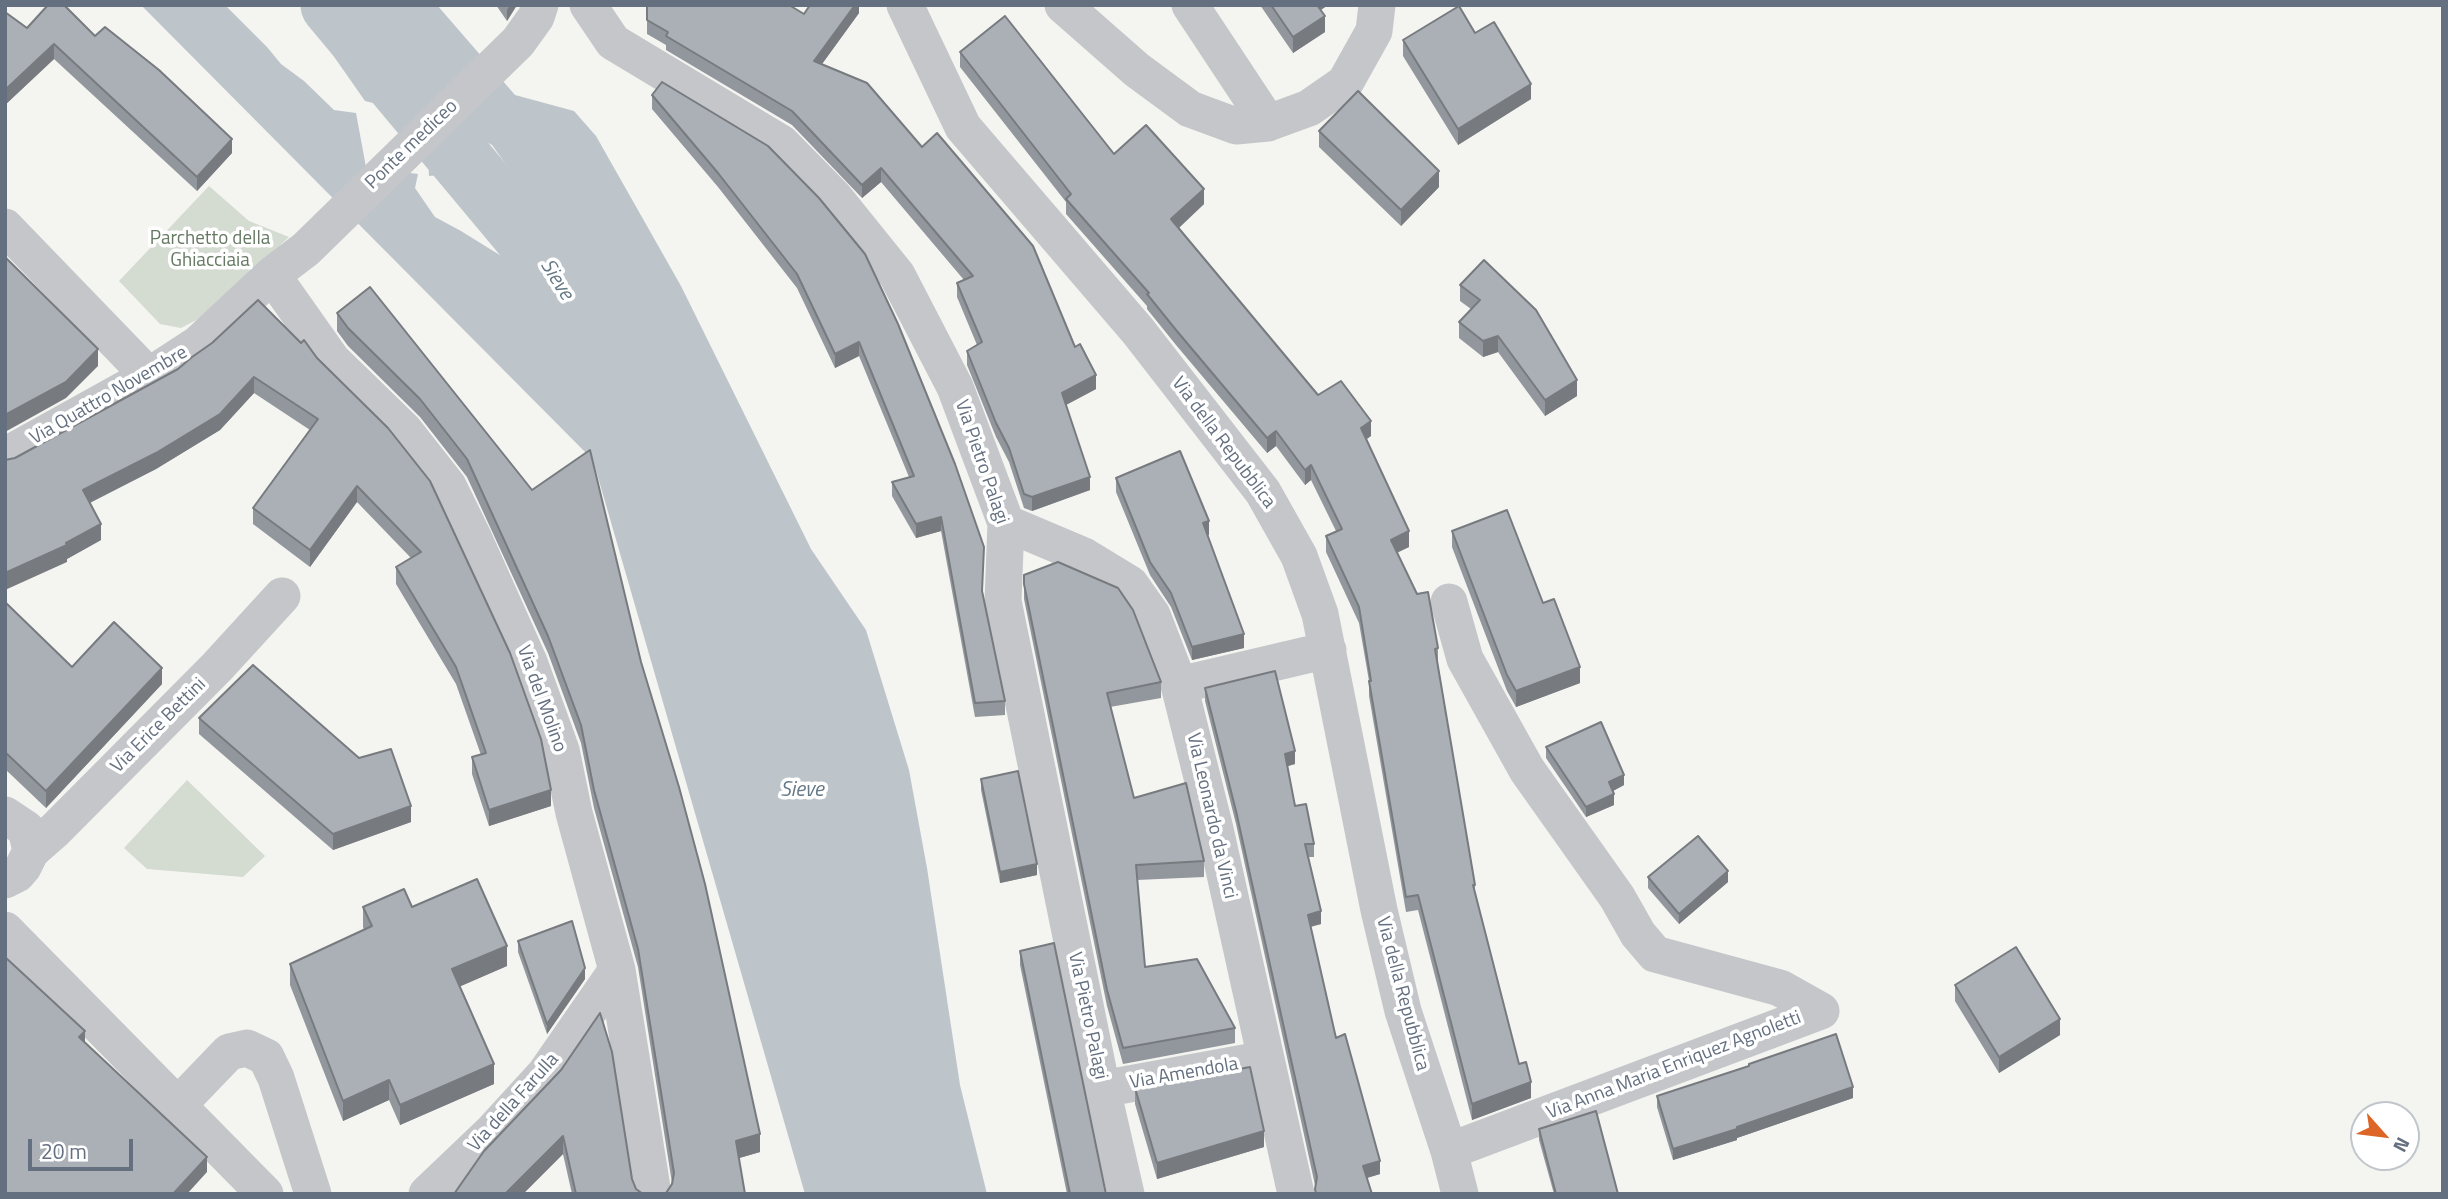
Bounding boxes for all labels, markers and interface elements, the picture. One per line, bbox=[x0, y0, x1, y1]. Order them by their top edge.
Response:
street label: Ponte mediceo bbox=[361, 95, 463, 195]
park label: Parchetto della Ghiacciaia bbox=[150, 228, 270, 272]
water label: Sieve bbox=[534, 255, 578, 305]
street label: Via Quattro Novembre bbox=[26, 342, 192, 450]
street label: Via della Repubblica bbox=[1166, 373, 1280, 513]
street label: Via Pietro Palagi bbox=[949, 397, 1013, 527]
street label: Via del Molino bbox=[511, 643, 571, 755]
street label: Via Erice Bettini bbox=[107, 674, 211, 778]
street label: Via Leonardo da Vinci bbox=[1181, 731, 1241, 901]
water label: Sieve bbox=[780, 778, 824, 804]
street label: Via della Repubblica bbox=[1370, 914, 1434, 1074]
street label: Via Pietro Palagi bbox=[1062, 950, 1112, 1082]
street label: Via Anna Maria Enriquez Agnoletti bbox=[1544, 1007, 1804, 1125]
street label: Via della Farulla bbox=[464, 1049, 564, 1157]
street label: Via Amendola bbox=[1128, 1053, 1240, 1095]
north arrow bbox=[2350, 1101, 2420, 1171]
scale bar bbox=[32, 1126, 136, 1170]
text: N bbox=[2386, 1133, 2418, 1158]
text: 20 m bbox=[41, 1135, 87, 1167]

